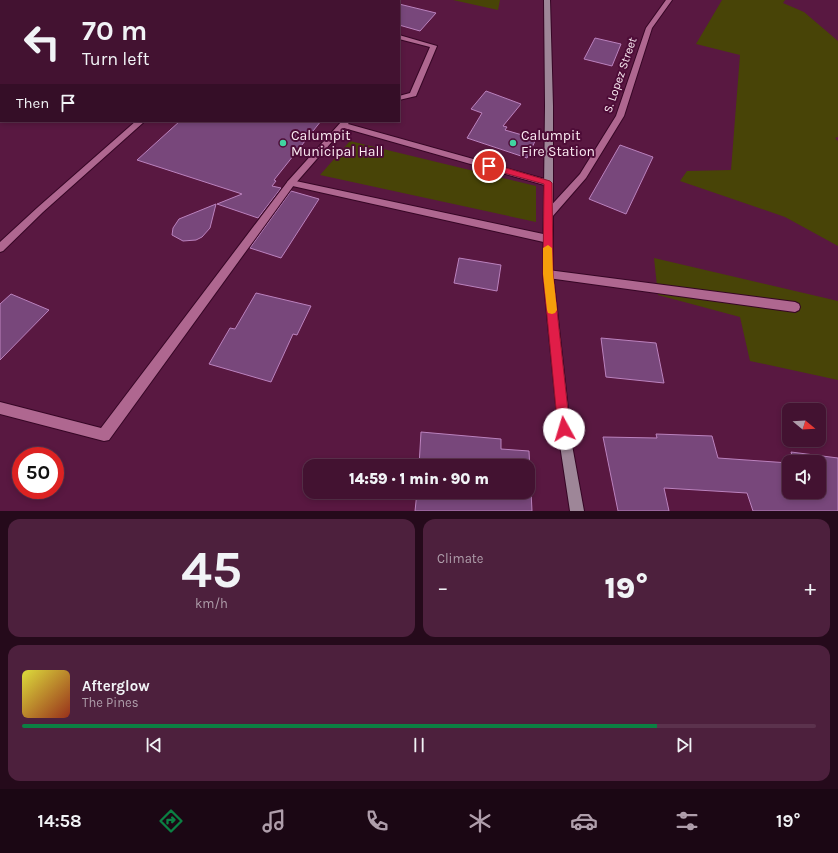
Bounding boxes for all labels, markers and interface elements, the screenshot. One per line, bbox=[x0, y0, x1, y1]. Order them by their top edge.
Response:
text: 70 m bbox=[82, 14, 147, 47]
icon: left bbox=[16, 16, 68, 68]
street label: S. Lopez Street bbox=[601, 35, 640, 115]
text: Turn left bbox=[82, 48, 150, 70]
icon: arrive bbox=[57, 92, 79, 114]
text: Then bbox=[16, 94, 49, 112]
place label: Calumpit Municipal Hall bbox=[291, 127, 383, 160]
place label: Calumpit Fire Station bbox=[521, 127, 595, 160]
marker: Calumpit Municipal Hall bbox=[278, 138, 288, 148]
marker: Calumpit Fire Station bbox=[508, 138, 518, 148]
pin bbox=[472, 149, 506, 183]
icon: arrive bbox=[478, 155, 500, 177]
north arrow bbox=[782, 403, 826, 447]
map controls bbox=[782, 403, 826, 499]
position arrow bbox=[543, 408, 585, 450]
speed limit sign: 50 bbox=[12, 447, 64, 499]
button: sound bbox=[782, 455, 826, 499]
text: 14:59 · 1 min · 90 m bbox=[349, 470, 489, 488]
text: 45 bbox=[181, 539, 242, 600]
text: Climate bbox=[437, 551, 483, 566]
text: 19° bbox=[605, 570, 648, 606]
text: − bbox=[437, 575, 449, 601]
text: + bbox=[804, 575, 816, 601]
text: km/h bbox=[195, 596, 228, 611]
text: Afterglow bbox=[82, 677, 150, 695]
text: The Pines bbox=[82, 695, 139, 710]
icon: previous bbox=[143, 734, 165, 756]
icon: pause bbox=[408, 734, 430, 756]
icon: next bbox=[673, 734, 695, 756]
icon: directions bbox=[157, 807, 185, 835]
icon: music bbox=[260, 807, 288, 835]
icon: phone bbox=[363, 807, 391, 835]
icon: climate bbox=[466, 807, 494, 835]
icon: car bbox=[570, 807, 598, 835]
icon: filters bbox=[673, 807, 701, 835]
text: 14:58 bbox=[38, 810, 82, 832]
text: 19° bbox=[776, 810, 800, 832]

